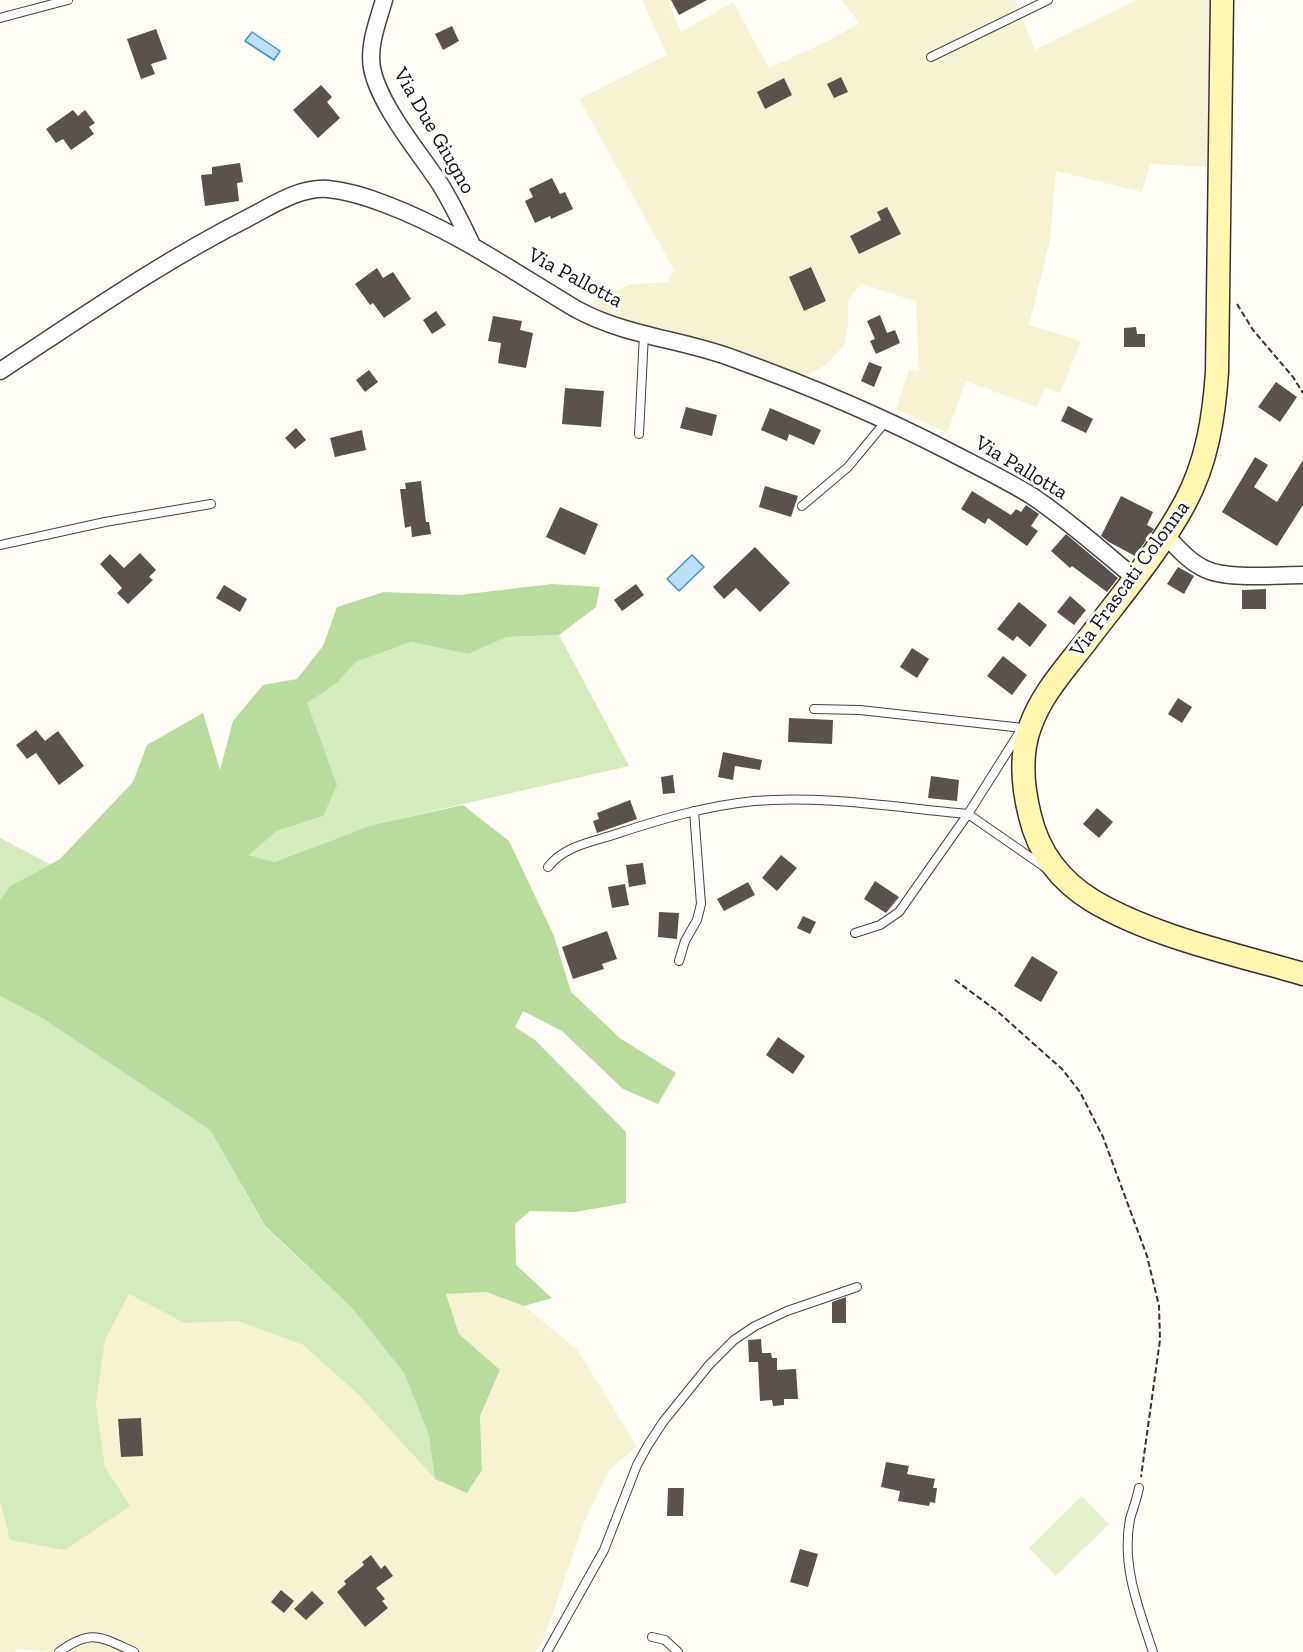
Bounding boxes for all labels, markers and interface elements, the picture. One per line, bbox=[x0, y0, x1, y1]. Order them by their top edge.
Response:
street label: Via Due Giugno bbox=[388, 63, 480, 199]
street label: Via Pallotta bbox=[523, 243, 627, 313]
street label: Via Pallotta bbox=[970, 430, 1072, 506]
street label: Via Frascati Colonna bbox=[1065, 496, 1195, 662]

